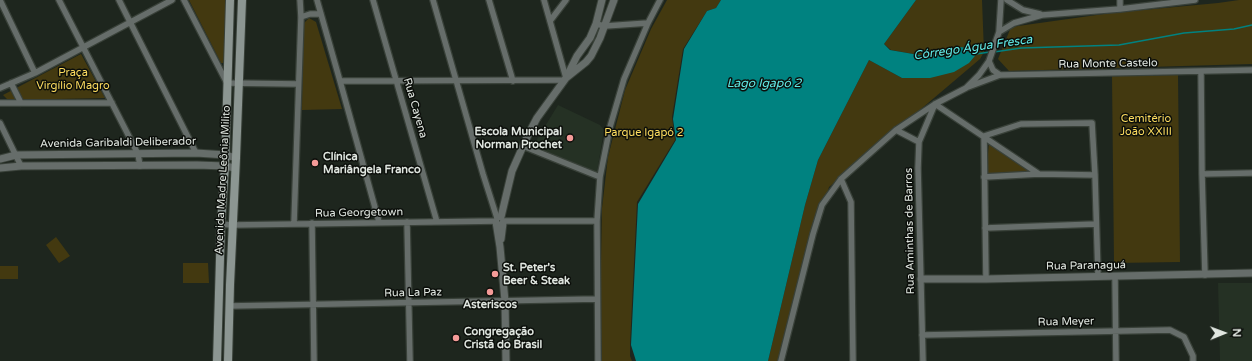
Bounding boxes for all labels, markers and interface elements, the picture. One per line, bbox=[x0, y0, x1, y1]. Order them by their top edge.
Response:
water label: Córrego Água Fresca bbox=[913, 33, 1033, 63]
street label: Rua Monte Castelo bbox=[1058, 57, 1158, 71]
park label: Praça Virgílio Magro bbox=[36, 66, 110, 92]
street label: Rua Cayena bbox=[400, 76, 430, 140]
water label: Lago Igapó 2 bbox=[727, 77, 801, 91]
street label: Avenida Madre Leônia Milito bbox=[213, 105, 233, 255]
park label: Cemitério João XXIII bbox=[1120, 112, 1172, 138]
place label: Escola Municipal Norman Prochet bbox=[474, 125, 562, 151]
park label: Parque Igapó 2 bbox=[604, 126, 684, 140]
marker: Escola Municipal Norman Prochet bbox=[565, 133, 575, 143]
street label: Avenida Garibaldi Deliberador bbox=[40, 135, 196, 151]
place label: Clínica Mariângela Franco bbox=[323, 150, 421, 176]
marker: Clínica Mariângela Franco bbox=[310, 158, 320, 168]
street label: Rua Aminthas de Barros bbox=[902, 168, 918, 294]
street label: Rua Georgetown bbox=[315, 206, 403, 220]
street label: Rua Paranaguá bbox=[1046, 259, 1126, 273]
place label: St. Peter's Beer & Steak bbox=[503, 261, 570, 287]
marker: St. Peter's Beer & Steak bbox=[490, 269, 500, 279]
street label: Rua La Paz bbox=[384, 286, 442, 300]
marker: Asteriscos bbox=[485, 287, 495, 297]
place label: Asteriscos bbox=[463, 298, 517, 312]
north arrow bbox=[1204, 313, 1244, 353]
street label: Rua Meyer bbox=[1038, 315, 1094, 329]
place label: Congregação Cristã do Brasil bbox=[464, 325, 542, 351]
text: N bbox=[1230, 328, 1243, 337]
marker: Congregação Cristã do Brasil bbox=[451, 333, 461, 343]

